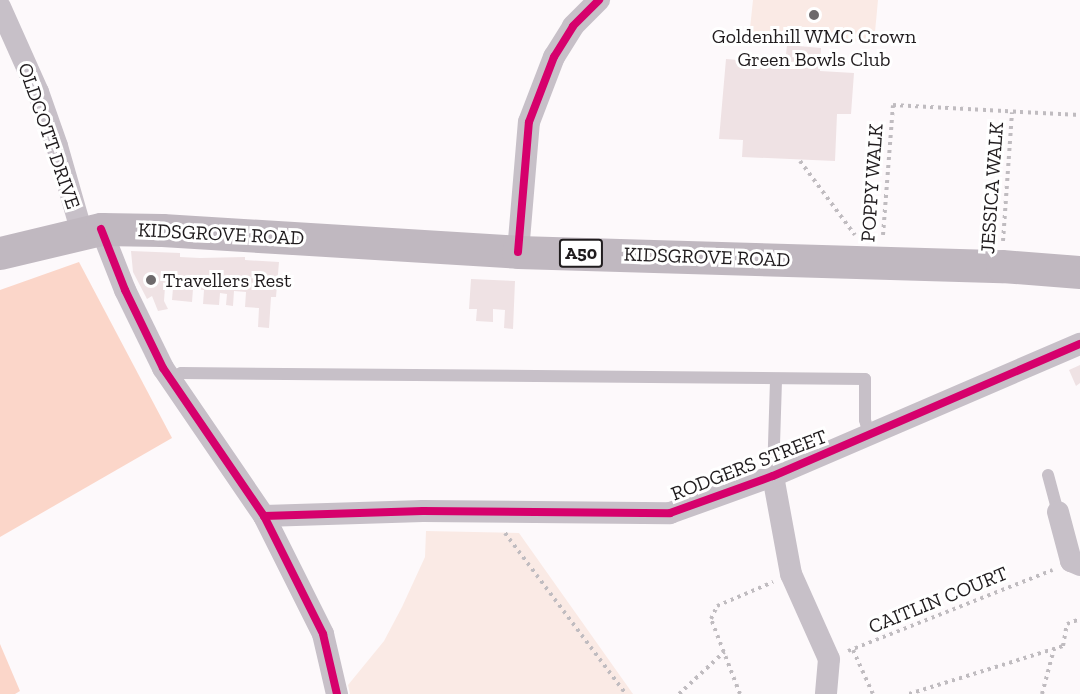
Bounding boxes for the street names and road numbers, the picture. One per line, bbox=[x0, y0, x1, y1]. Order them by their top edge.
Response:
street label: OLDCOTT DRIVE bbox=[13, 60, 85, 212]
street label: JESSICA WALK bbox=[975, 121, 1009, 255]
street label: POPPY WALK bbox=[856, 123, 888, 243]
street label: KIDSGROVE ROAD bbox=[137, 218, 305, 250]
road number: A50 bbox=[558, 238, 604, 268]
street label: KIDSGROVE ROAD bbox=[623, 242, 791, 272]
street label: RODGERS STREET bbox=[668, 424, 830, 506]
street label: CAITLIN COURT bbox=[865, 561, 1011, 639]

